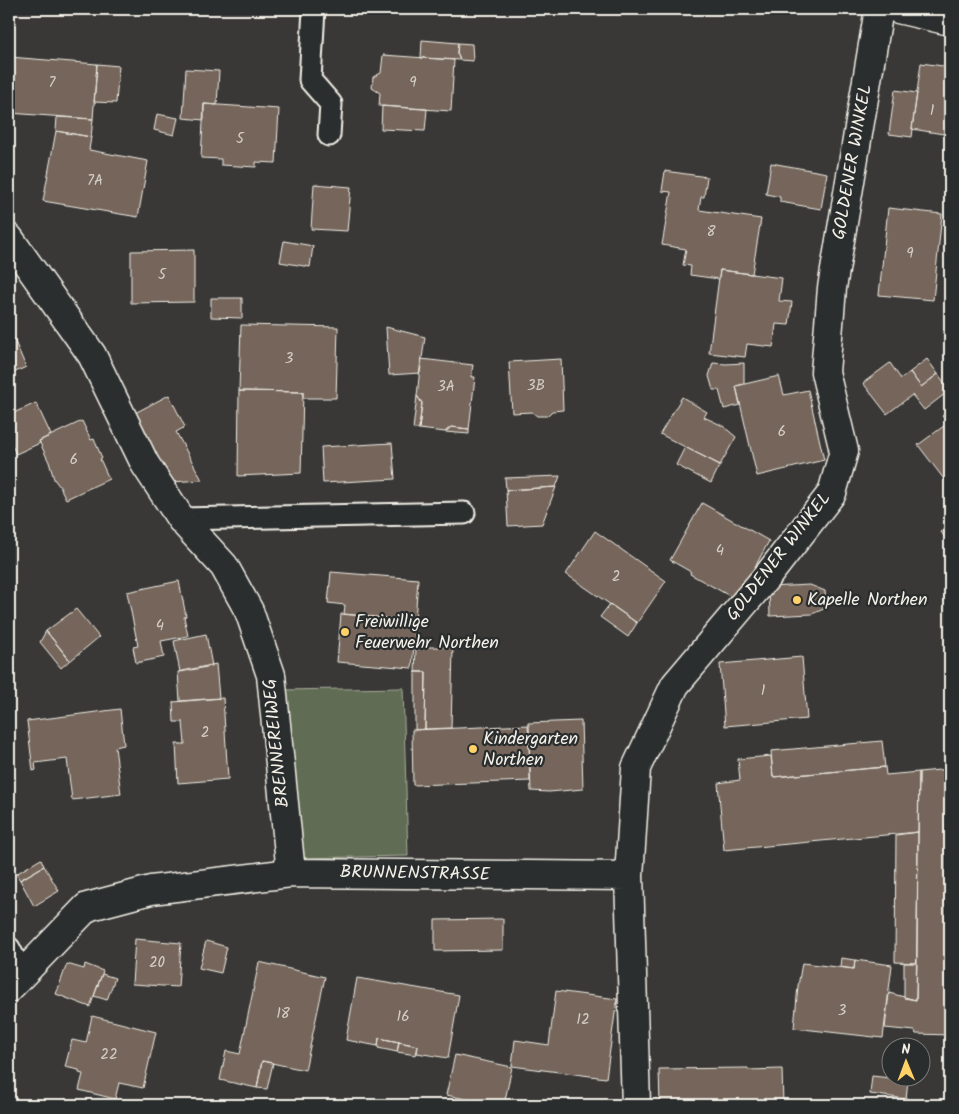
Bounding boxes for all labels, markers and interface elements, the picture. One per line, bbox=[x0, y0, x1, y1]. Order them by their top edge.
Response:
house number: 7 bbox=[49, 71, 57, 95]
house number: 9 bbox=[409, 71, 417, 95]
street label: GOLDENER WINKEL bbox=[825, 82, 881, 242]
house number: 1 bbox=[930, 99, 935, 123]
house number: 5 bbox=[236, 127, 245, 151]
house number: 7A bbox=[87, 169, 103, 193]
house number: 8 bbox=[706, 220, 716, 244]
house number: 9 bbox=[906, 242, 914, 266]
house number: 5 bbox=[158, 263, 167, 287]
house number: 3 bbox=[285, 347, 294, 371]
house number: 3B bbox=[527, 374, 545, 398]
house number: 3A bbox=[437, 375, 455, 399]
house number: 6 bbox=[778, 420, 786, 444]
house number: 6 bbox=[70, 448, 78, 472]
street label: GOLDENER WINKEL bbox=[719, 486, 839, 628]
house number: 4 bbox=[716, 539, 724, 563]
house number: 2 bbox=[612, 565, 620, 589]
place label: Kapelle Northen bbox=[807, 586, 928, 615]
marker: Kapelle Northen bbox=[791, 594, 803, 606]
place label: Freiwillige Feuerwehr Northen bbox=[355, 608, 499, 658]
house number: 4 bbox=[156, 614, 164, 638]
marker: Freiwillige Feuerwehr Northen bbox=[339, 626, 351, 638]
street label: BRENNEREIWEG bbox=[256, 677, 298, 809]
house number: 1 bbox=[761, 679, 766, 703]
house number: 2 bbox=[201, 721, 209, 745]
place label: Kindergarten Northen bbox=[483, 725, 578, 775]
marker: Kindergarten Northen bbox=[467, 743, 479, 755]
street label: BRUNNENSTRASSE bbox=[340, 858, 491, 890]
house number: 20 bbox=[149, 951, 166, 975]
house number: 3 bbox=[838, 999, 847, 1023]
house number: 18 bbox=[276, 1002, 291, 1026]
house number: 16 bbox=[396, 1005, 410, 1029]
house number: 12 bbox=[576, 1008, 590, 1032]
north arrow bbox=[882, 1036, 932, 1086]
text: N bbox=[901, 1039, 911, 1061]
house number: 22 bbox=[100, 1043, 118, 1067]

